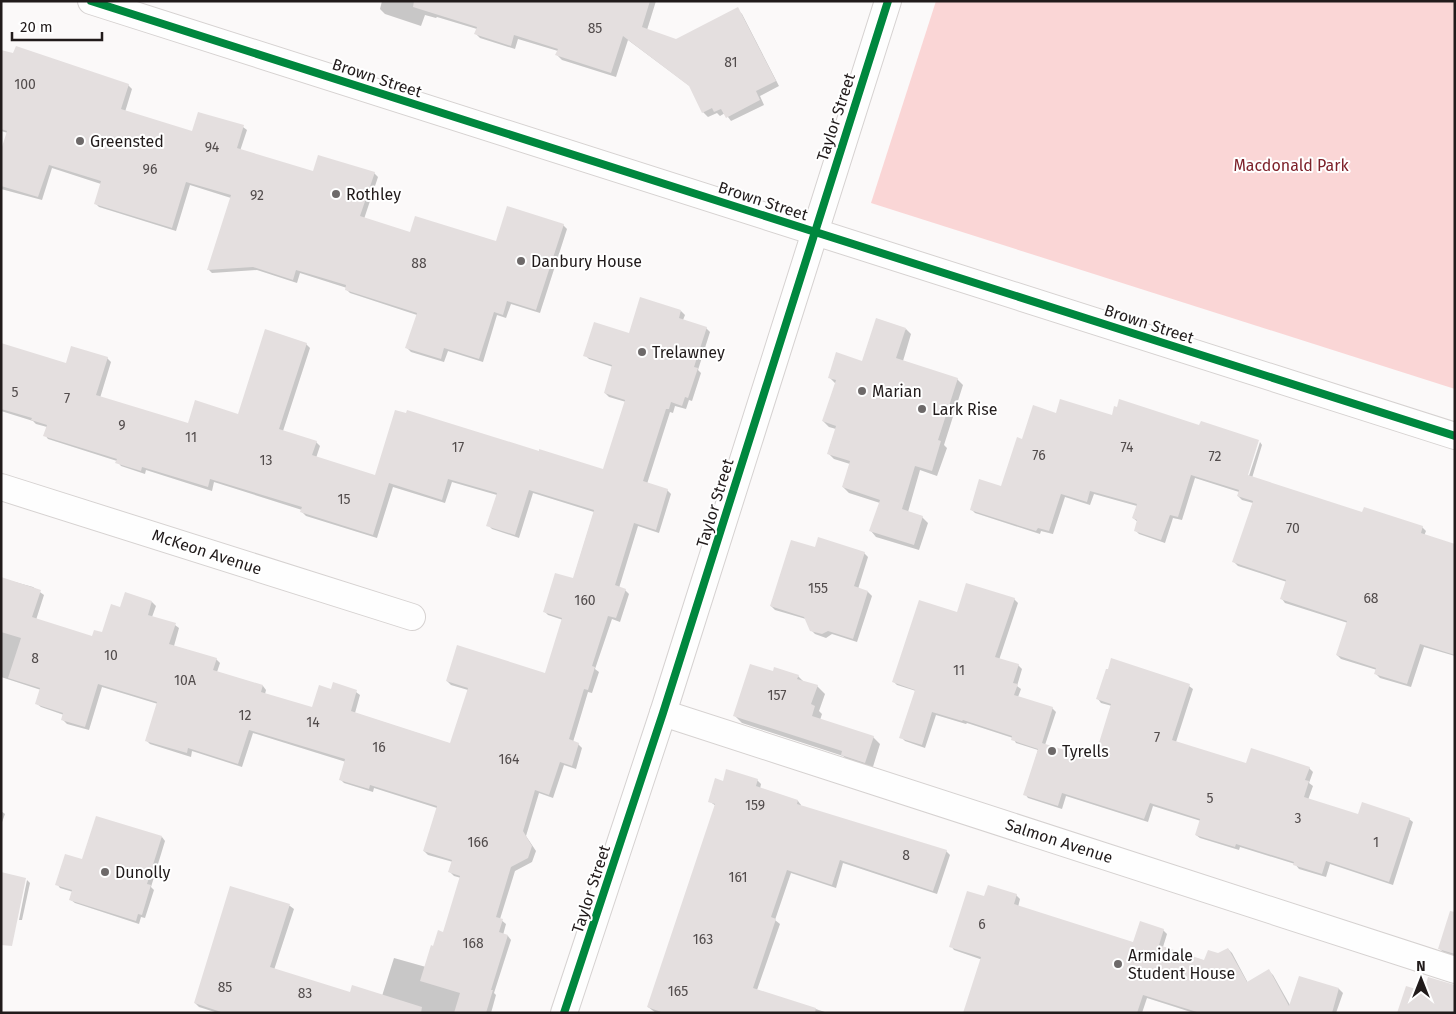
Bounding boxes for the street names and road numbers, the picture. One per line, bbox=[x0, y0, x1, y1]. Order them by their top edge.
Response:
street label: Brown Street bbox=[330, 55, 424, 102]
street label: Taylor Street bbox=[813, 70, 859, 163]
street label: Brown Street bbox=[716, 178, 810, 225]
street label: Brown Street bbox=[1102, 301, 1196, 348]
street label: Taylor Street bbox=[693, 456, 738, 550]
street label: McKeon Avenue bbox=[150, 525, 264, 579]
street label: Salmon Avenue bbox=[1003, 815, 1115, 867]
street label: Taylor Street bbox=[568, 842, 614, 935]

